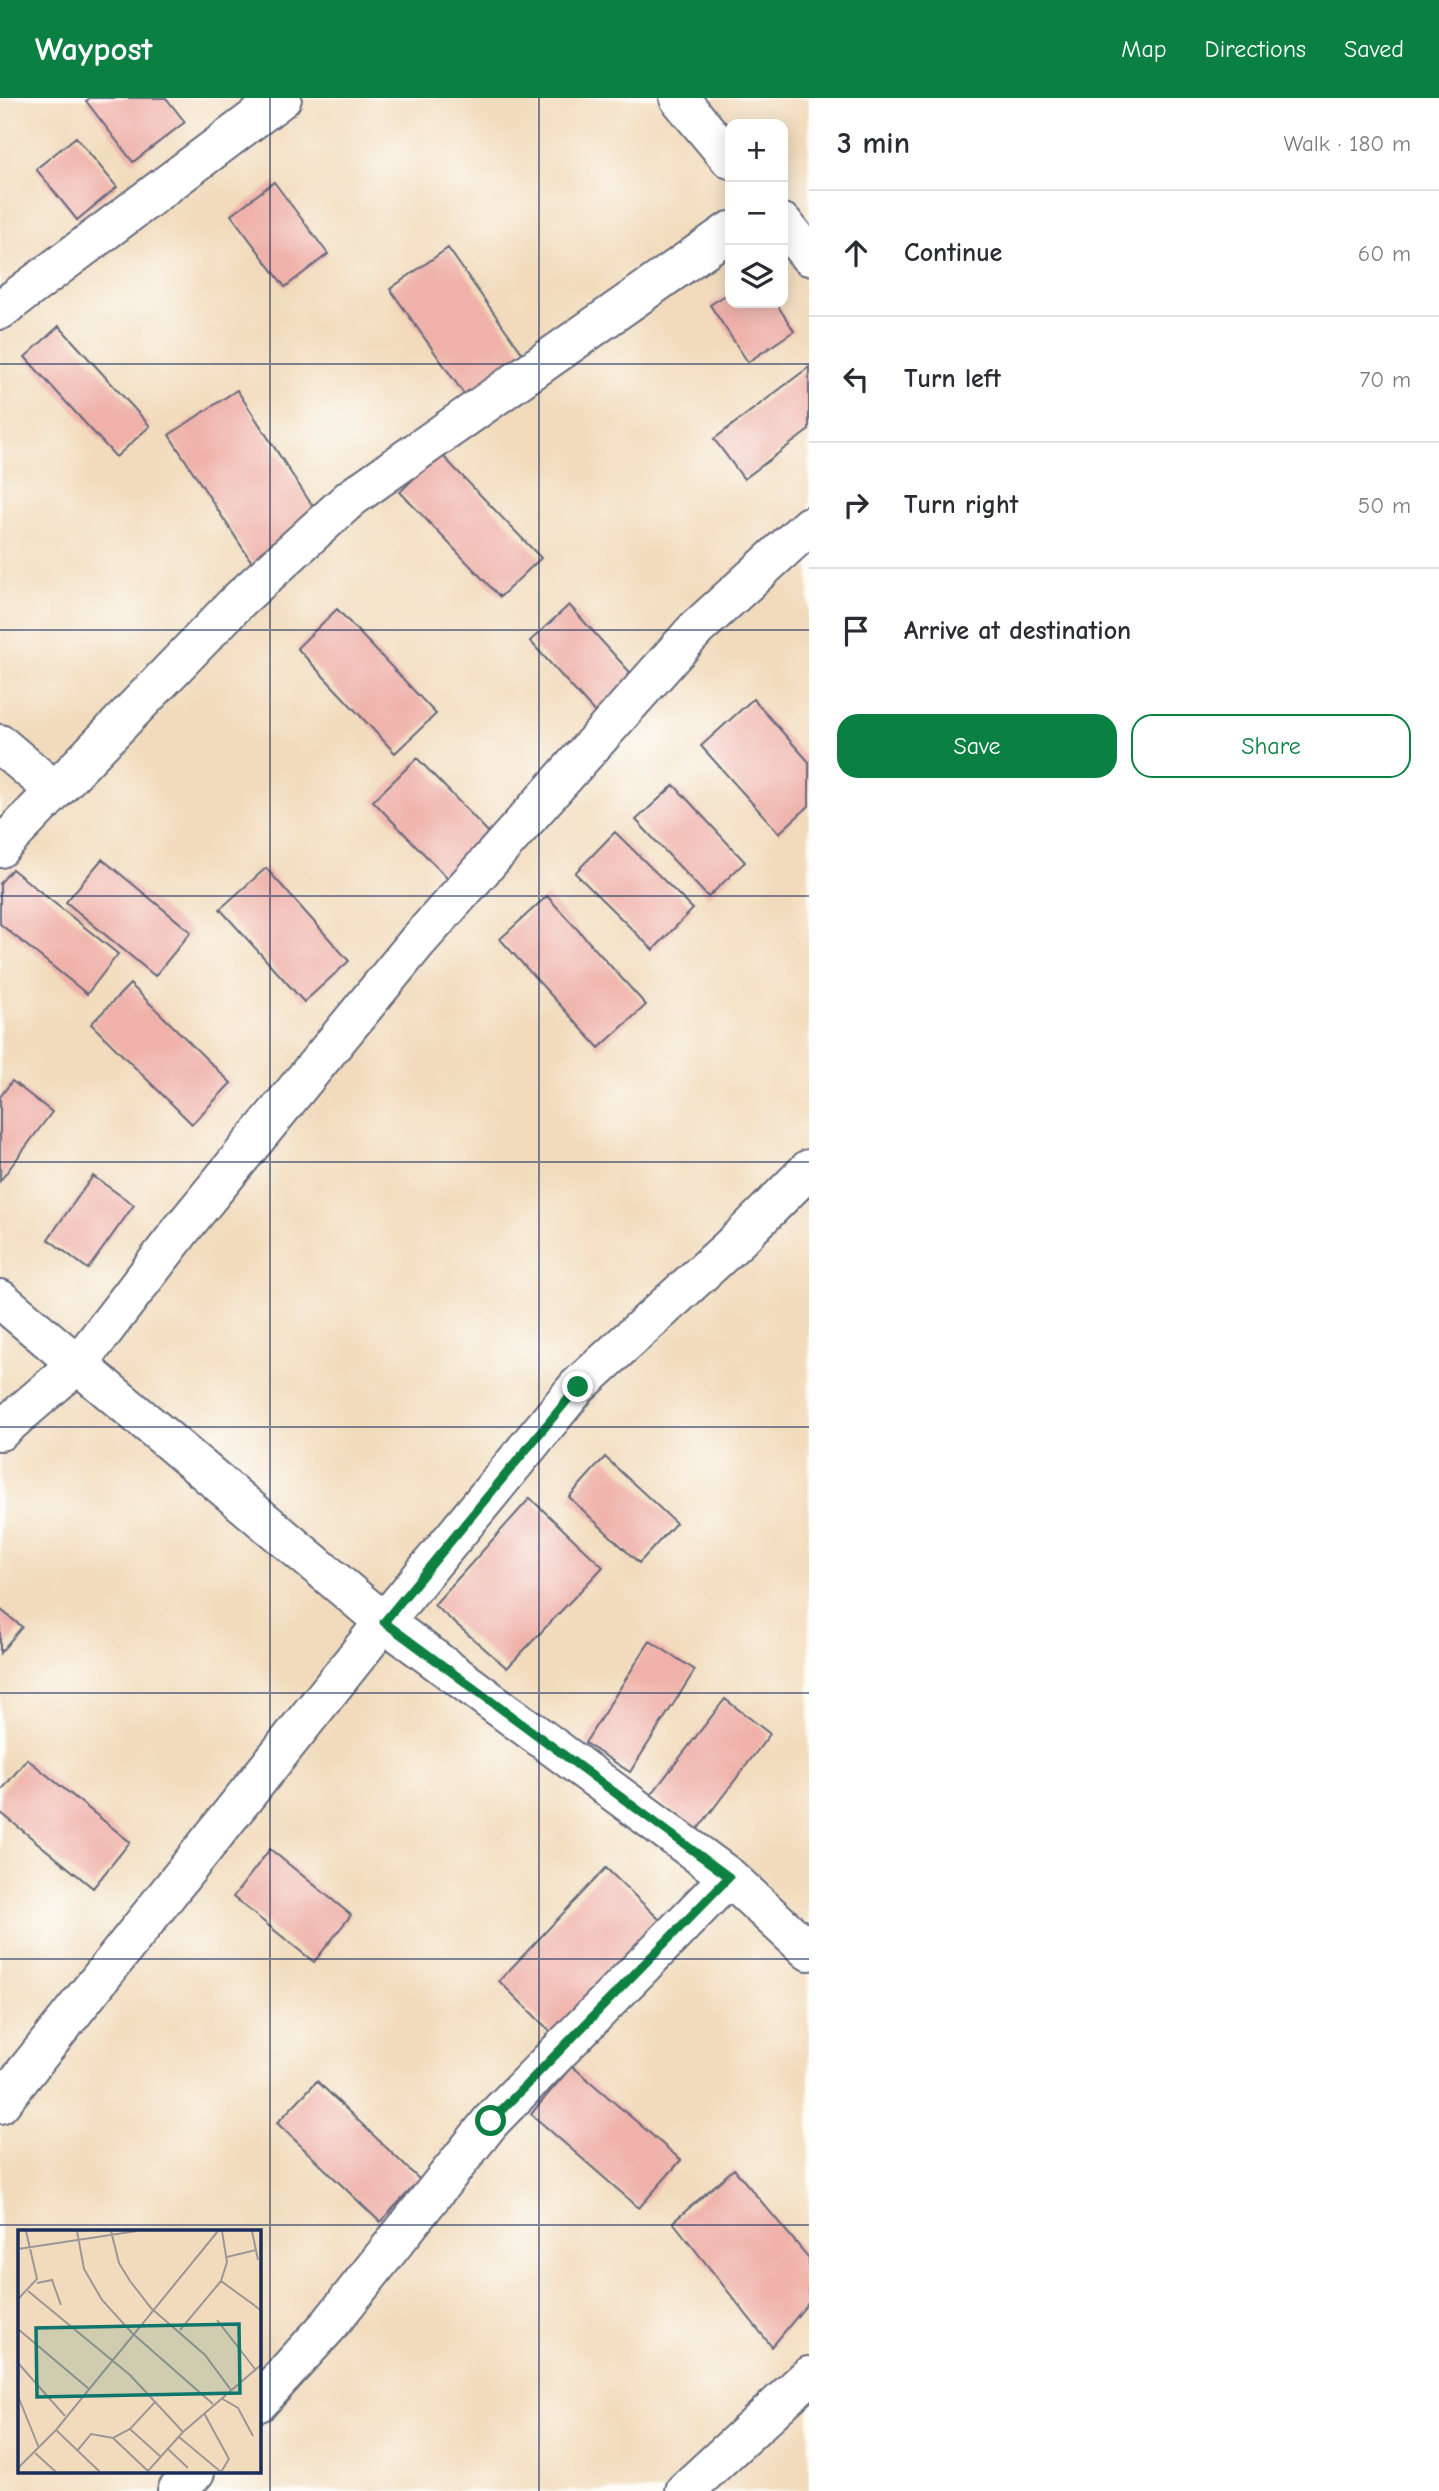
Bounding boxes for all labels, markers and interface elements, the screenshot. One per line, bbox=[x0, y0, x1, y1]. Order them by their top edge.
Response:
text: Waypost bbox=[35, 30, 152, 68]
text: Map bbox=[1121, 35, 1167, 63]
text: Directions bbox=[1205, 35, 1306, 63]
text: Saved bbox=[1344, 35, 1404, 63]
map controls bbox=[725, 119, 788, 308]
button: + bbox=[725, 119, 788, 182]
text: 3 min bbox=[837, 126, 910, 161]
text: Walk · 180 m bbox=[1284, 130, 1411, 157]
button: − bbox=[725, 182, 788, 245]
icon: ahead bbox=[837, 234, 875, 272]
text: Continue bbox=[904, 238, 1002, 268]
text: 60 m bbox=[1358, 240, 1411, 267]
button: layers bbox=[725, 245, 788, 308]
icon: left bbox=[837, 360, 875, 398]
text: Turn left bbox=[904, 364, 1001, 394]
text: 70 m bbox=[1359, 366, 1411, 393]
icon: right bbox=[837, 486, 875, 524]
text: Turn right bbox=[904, 490, 1018, 520]
text: 50 m bbox=[1358, 492, 1411, 519]
icon: arrive bbox=[837, 612, 875, 650]
text: Arrive at destination bbox=[904, 616, 1131, 646]
button: Save bbox=[837, 714, 1117, 778]
button: Share bbox=[1131, 714, 1411, 778]
route end bbox=[562, 1371, 593, 1402]
route start bbox=[475, 2105, 506, 2136]
inset map bbox=[18, 2230, 261, 2474]

